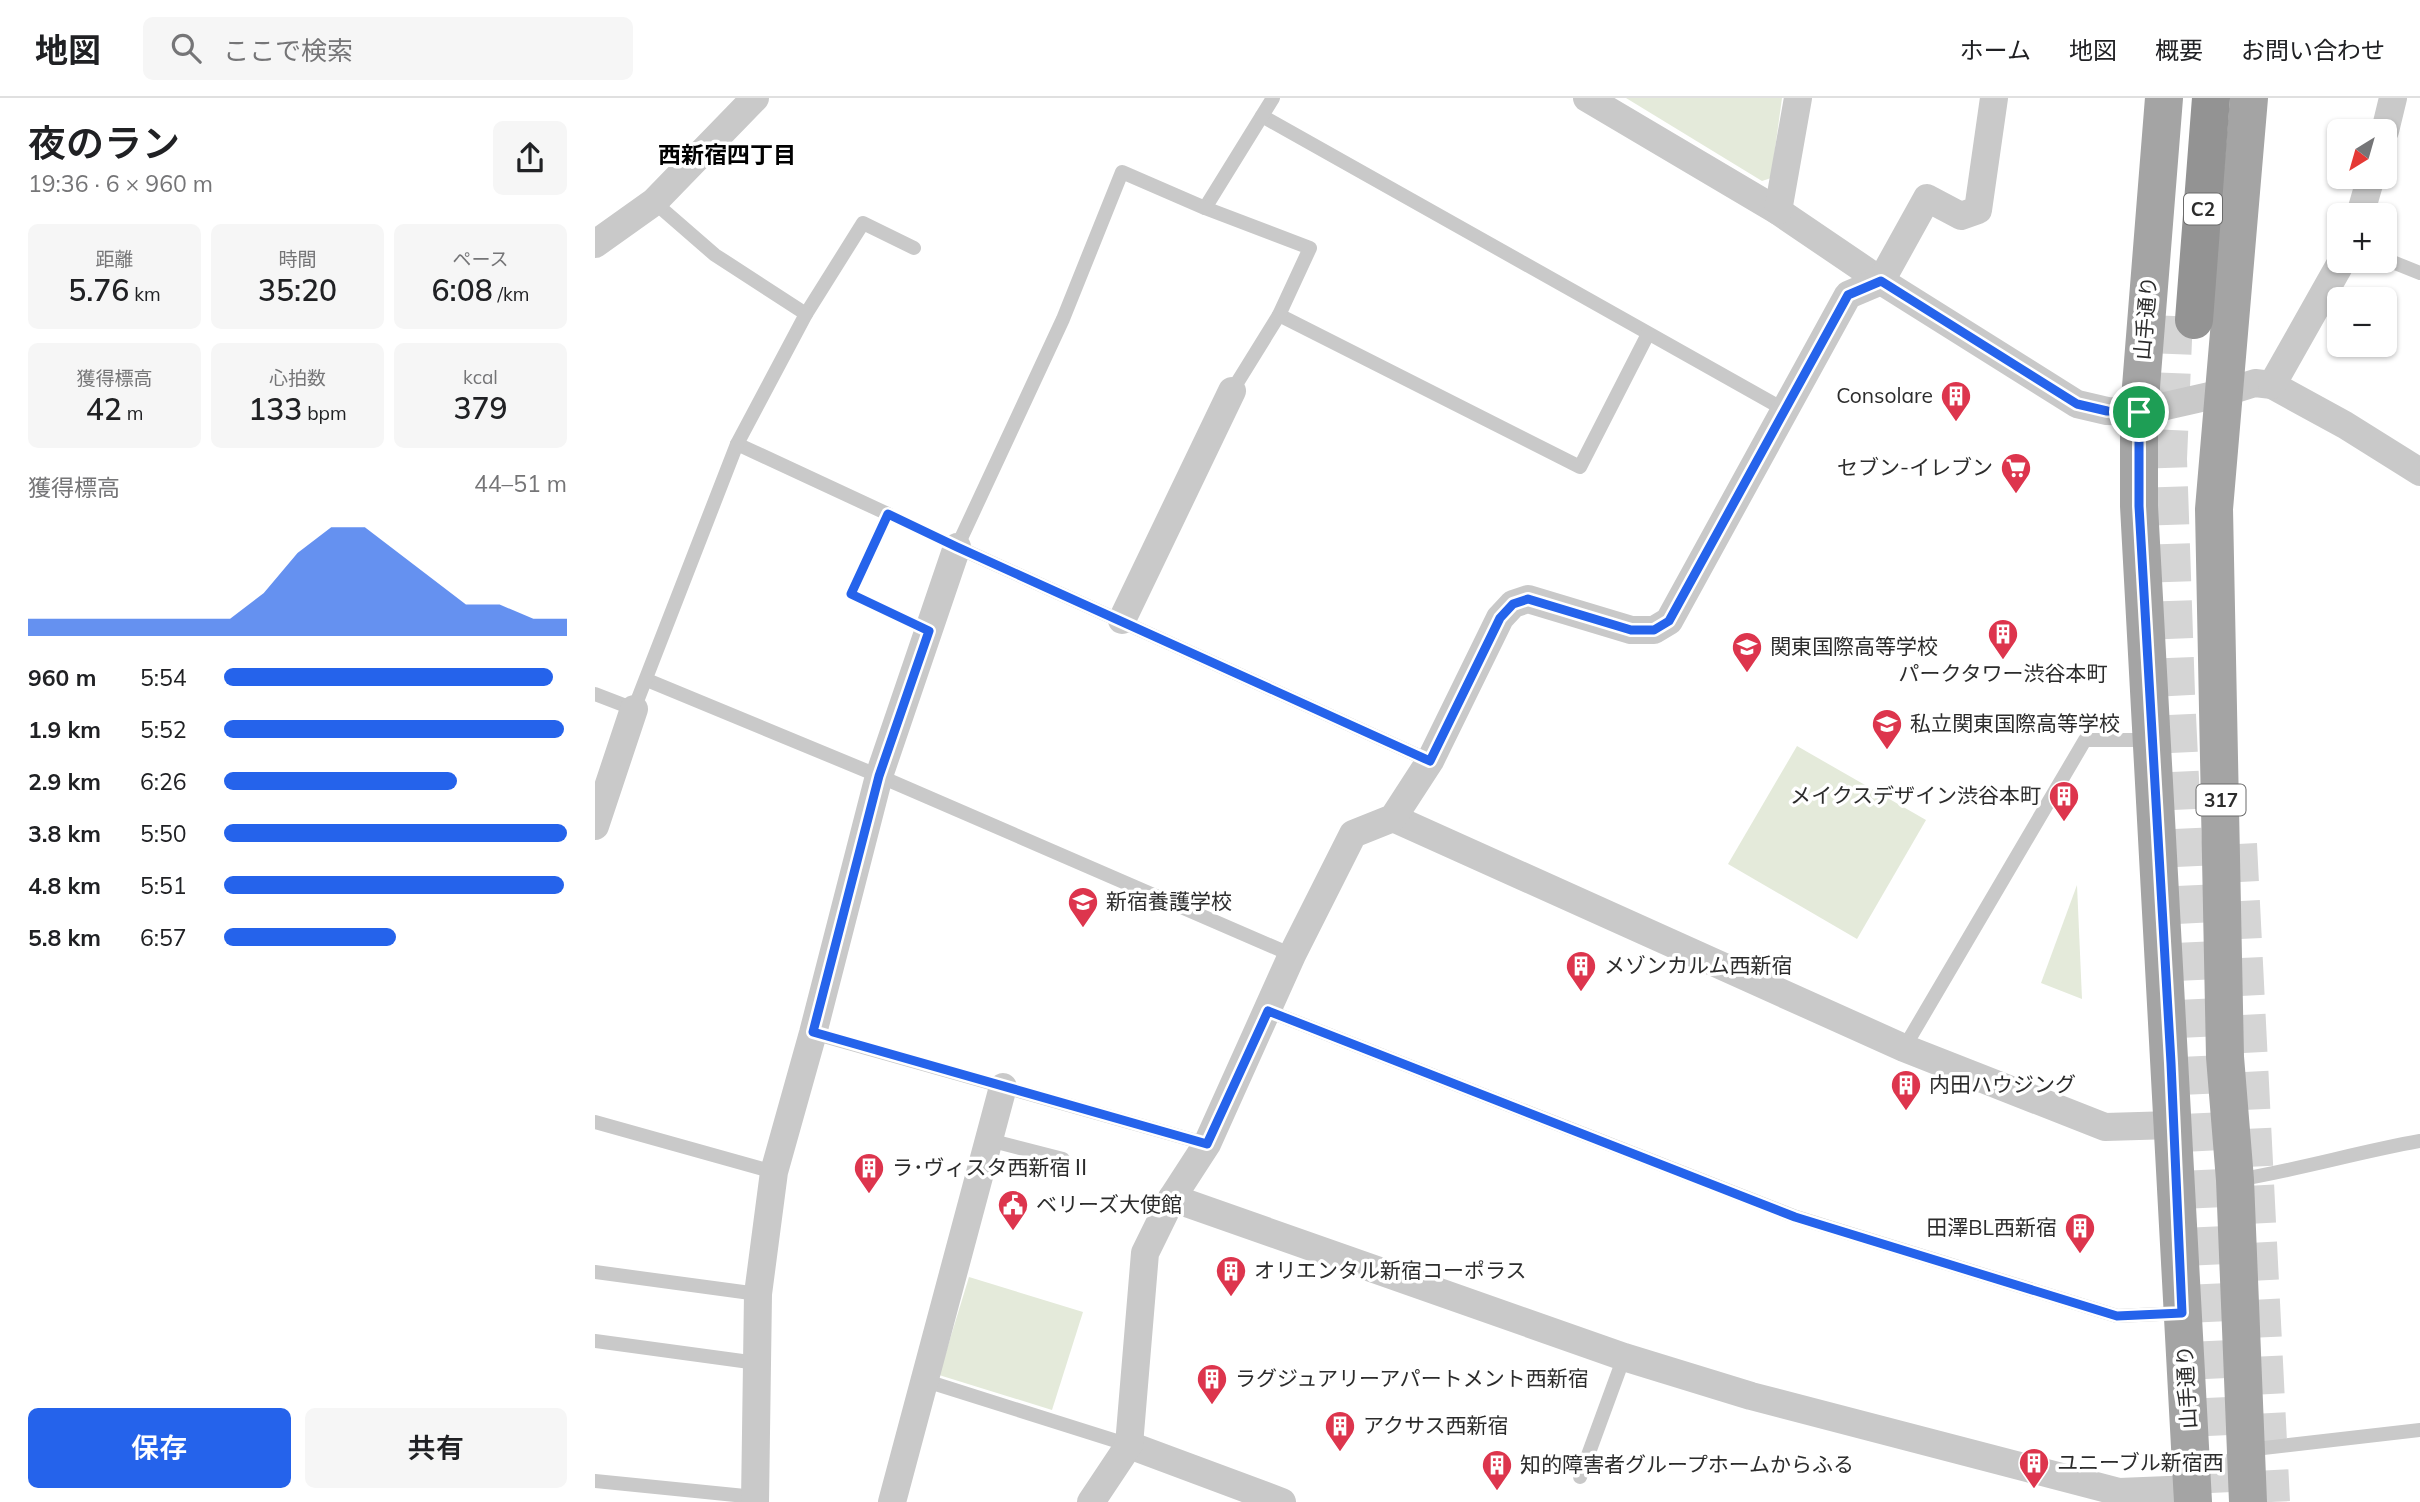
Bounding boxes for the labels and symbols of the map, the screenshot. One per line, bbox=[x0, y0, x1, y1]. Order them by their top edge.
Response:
north arrow bbox=[2327, 119, 2397, 189]
district label: 西新宿四丁目 bbox=[658, 140, 796, 169]
road number: C2 bbox=[2184, 194, 2222, 225]
street label: 山手通り bbox=[2128, 275, 2162, 361]
building icon: Consolare bbox=[1939, 379, 1973, 423]
place label: Consolare bbox=[1836, 382, 1933, 408]
pin bbox=[2109, 382, 2169, 442]
supermarket icon: セブン-イレブン bbox=[1999, 451, 2033, 495]
place label: セブン-イレブン bbox=[1837, 454, 1993, 480]
building icon: パークタワー渋谷本町 bbox=[1986, 617, 2020, 661]
school or university icon: 関東国際高等学校 bbox=[1730, 630, 1764, 674]
place label: 関東国際高等学校 bbox=[1770, 633, 1938, 659]
place label: パークタワー渋谷本町 bbox=[1898, 660, 2108, 686]
school or university icon: 私立関東国際高等学校 bbox=[1870, 707, 1904, 751]
place label: 私立関東国際高等学校 bbox=[1910, 710, 2120, 736]
building icon: メイクスデザイン渋谷本町 bbox=[2047, 779, 2081, 823]
place label: メイクスデザイン渋谷本町 bbox=[1790, 782, 2041, 808]
road number: 317 bbox=[2197, 785, 2245, 816]
school or university icon: 新宿養護学校 bbox=[1066, 885, 1100, 929]
place label: 新宿養護学校 bbox=[1106, 888, 1232, 914]
building icon: メゾンカルム西新宿 bbox=[1564, 949, 1598, 993]
place label: メゾンカルム西新宿 bbox=[1604, 952, 1793, 978]
building icon: 内田ハウジング bbox=[1889, 1068, 1923, 1112]
place label: 内田ハウジング bbox=[1929, 1071, 2076, 1097]
building icon: ラ･ヴィスタ西新宿Ⅱ bbox=[852, 1151, 886, 1195]
place label: ラ･ヴィスタ西新宿Ⅱ bbox=[892, 1154, 1092, 1180]
public building icon: ベリーズ大使館 bbox=[996, 1188, 1030, 1232]
place label: ベリーズ大使館 bbox=[1036, 1191, 1182, 1217]
building icon: 田澤BL西新宿 bbox=[2063, 1211, 2097, 1255]
place label: 田澤BL西新宿 bbox=[1926, 1214, 2057, 1240]
building icon: オリエンタル新宿コーポラス bbox=[1214, 1254, 1248, 1298]
place label: オリエンタル新宿コーポラス bbox=[1254, 1257, 1527, 1283]
street label: 山手通り bbox=[2171, 1344, 2201, 1430]
building icon: ラグジュアリーアパートメント西新宿 bbox=[1195, 1362, 1229, 1406]
place label: ラグジュアリーアパートメント西新宿 bbox=[1235, 1365, 1589, 1391]
building icon: アクサス西新宿 bbox=[1323, 1409, 1357, 1453]
place label: アクサス西新宿 bbox=[1363, 1412, 1509, 1438]
building icon: ユニーブル新宿西 bbox=[2017, 1446, 2051, 1490]
building icon: 知的障害者グループホームからふる bbox=[1480, 1448, 1514, 1492]
place label: ユニーブル新宿西 bbox=[2057, 1449, 2224, 1475]
place label: 知的障害者グループホームからふる bbox=[1520, 1451, 1854, 1477]

